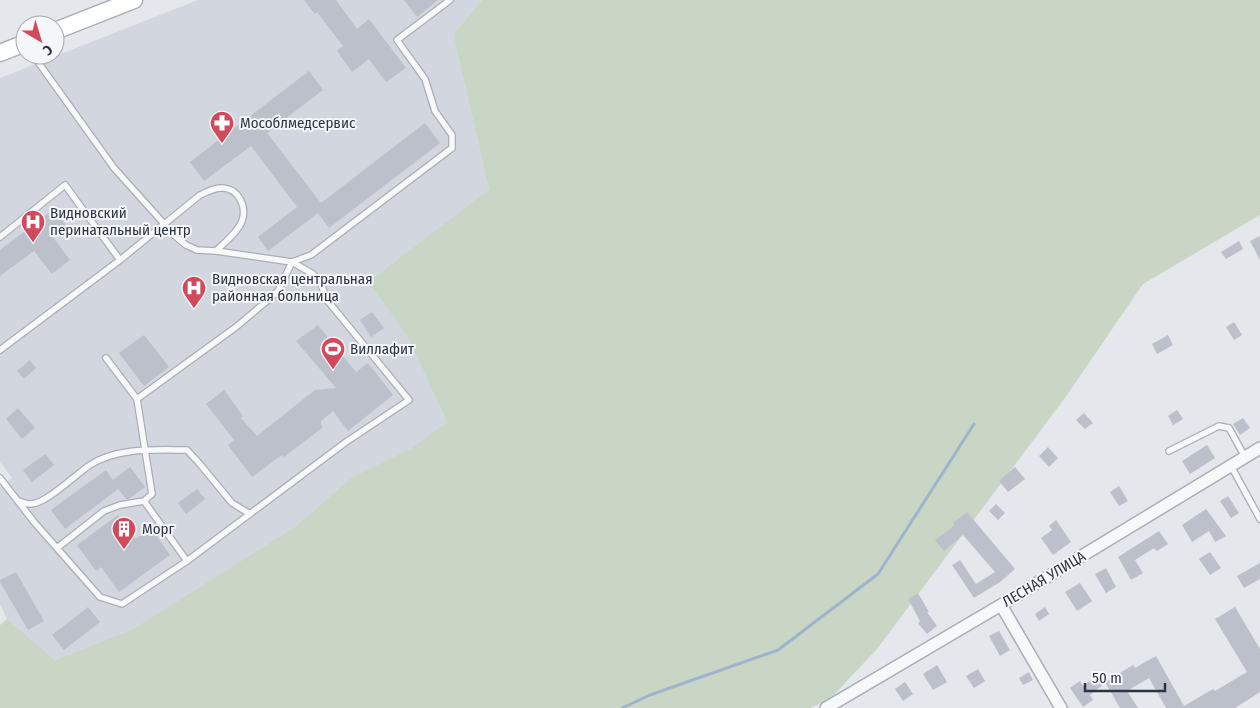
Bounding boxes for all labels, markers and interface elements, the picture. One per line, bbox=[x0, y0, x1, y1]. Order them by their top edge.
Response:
north arrow bbox=[15, 15, 65, 65]
text: С bbox=[39, 41, 56, 59]
pharmacy icon: Мособлмедсервис bbox=[209, 110, 235, 144]
place label: Мособлмедсервис bbox=[240, 114, 356, 132]
place label: Видновский перинатальный центр bbox=[50, 204, 191, 239]
hospital icon: Видновский перинатальный центр bbox=[20, 209, 46, 243]
place label: Видновская центральная районная больница bbox=[212, 270, 373, 305]
hospital icon: Видновская центральная районная больница bbox=[181, 275, 207, 309]
sports icon: Виллафит bbox=[320, 336, 346, 370]
place label: Виллафит bbox=[350, 340, 415, 358]
building icon: Морг bbox=[111, 516, 137, 550]
place label: Морг bbox=[142, 520, 175, 538]
street label: ЛЕСНАЯ УЛИЦА bbox=[999, 547, 1089, 611]
scale bar bbox=[1085, 660, 1165, 692]
text: 50 m bbox=[1092, 669, 1122, 687]

